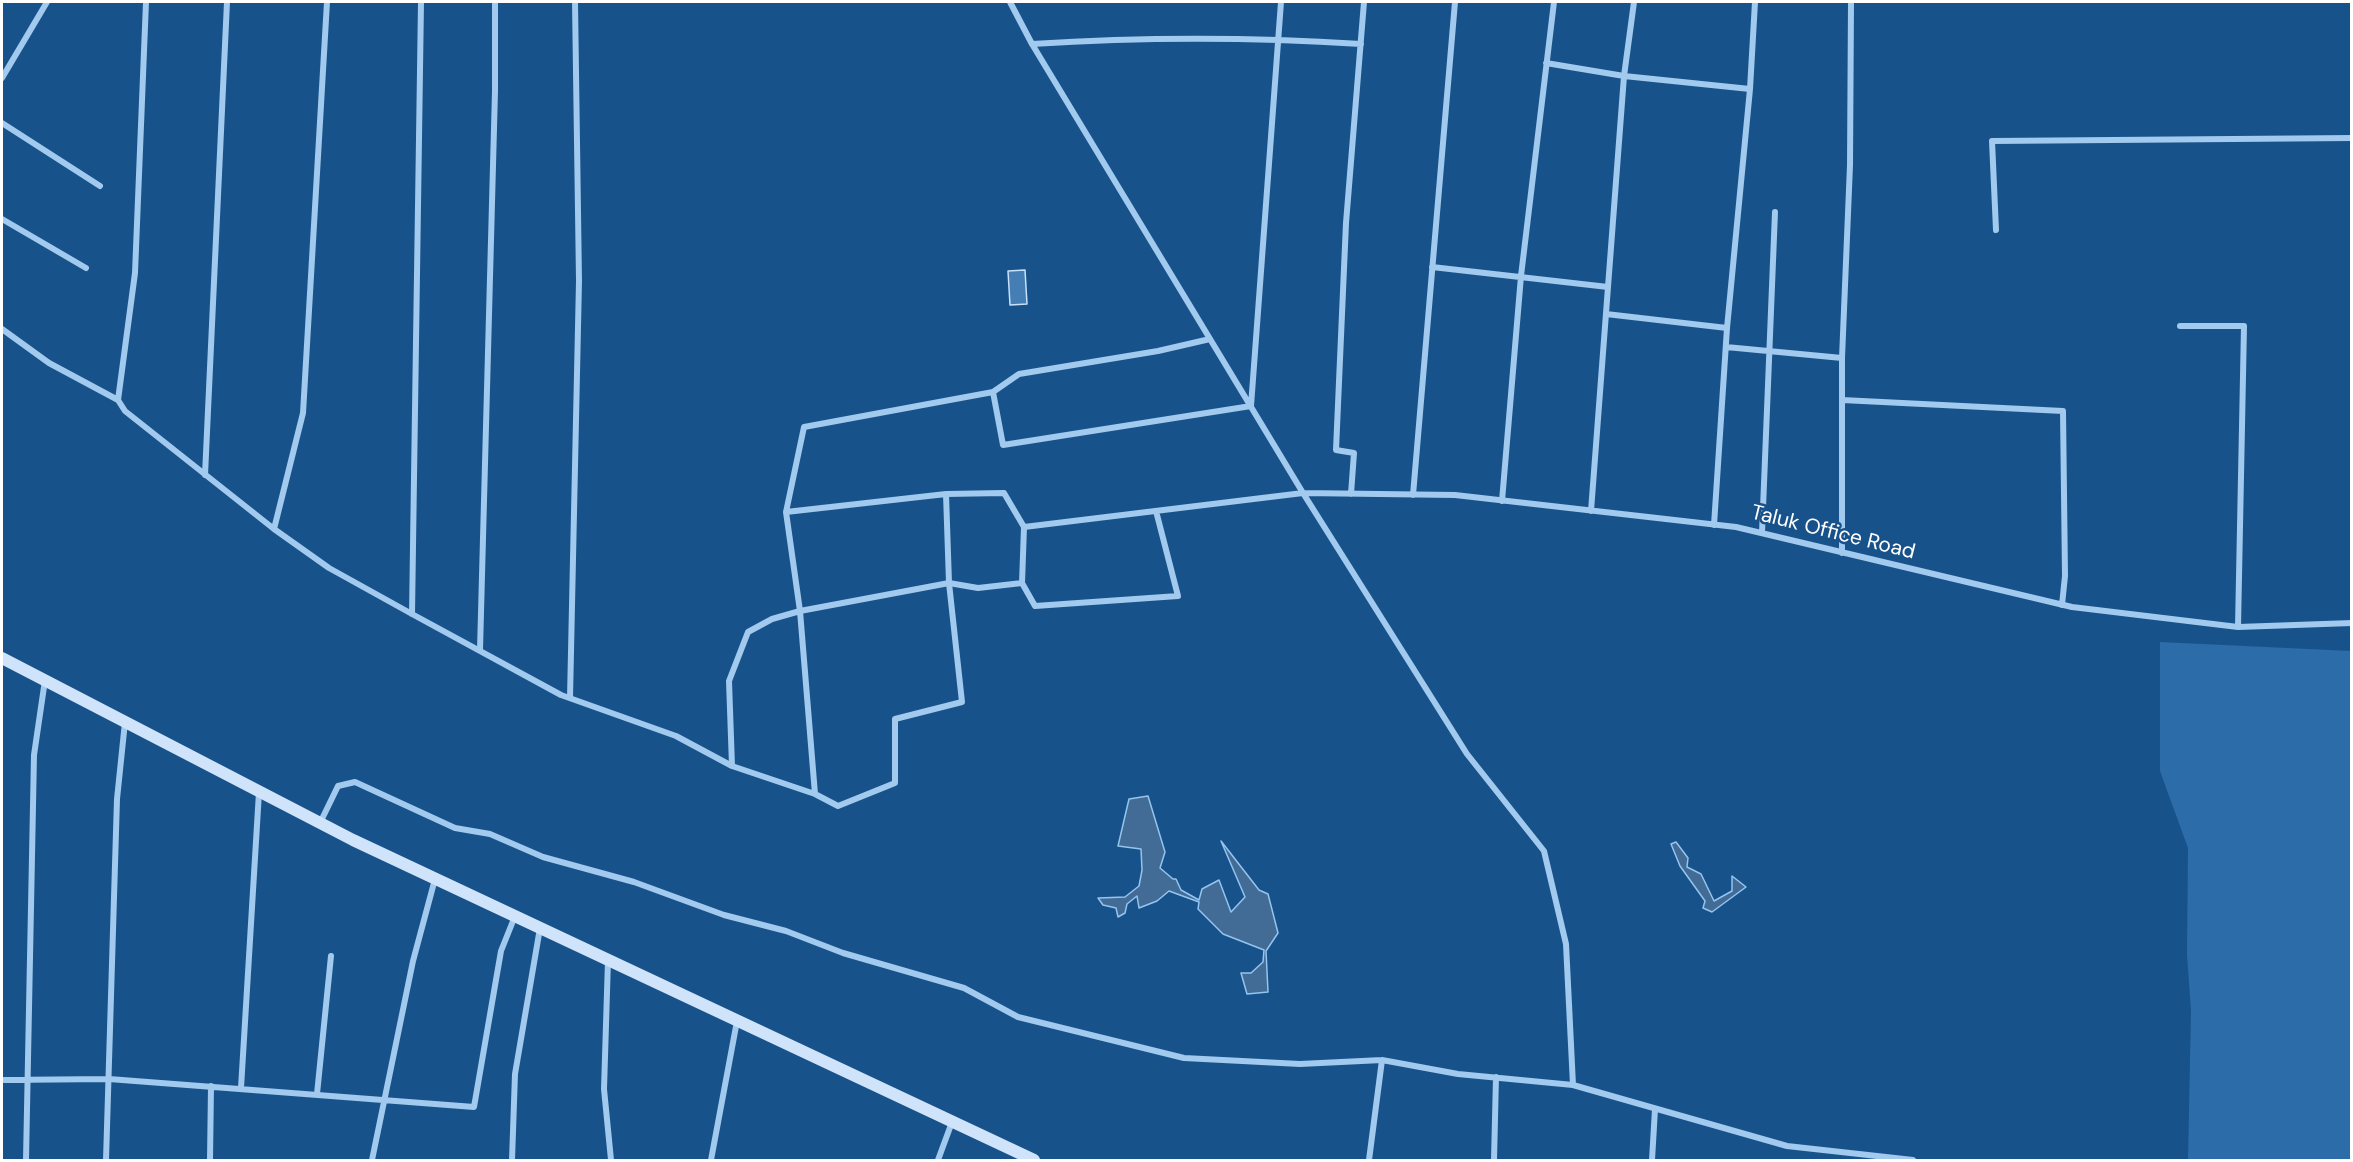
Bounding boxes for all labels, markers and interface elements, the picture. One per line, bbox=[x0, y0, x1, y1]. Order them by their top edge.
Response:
street label: Taluk Office Road bbox=[1748, 500, 1918, 566]

